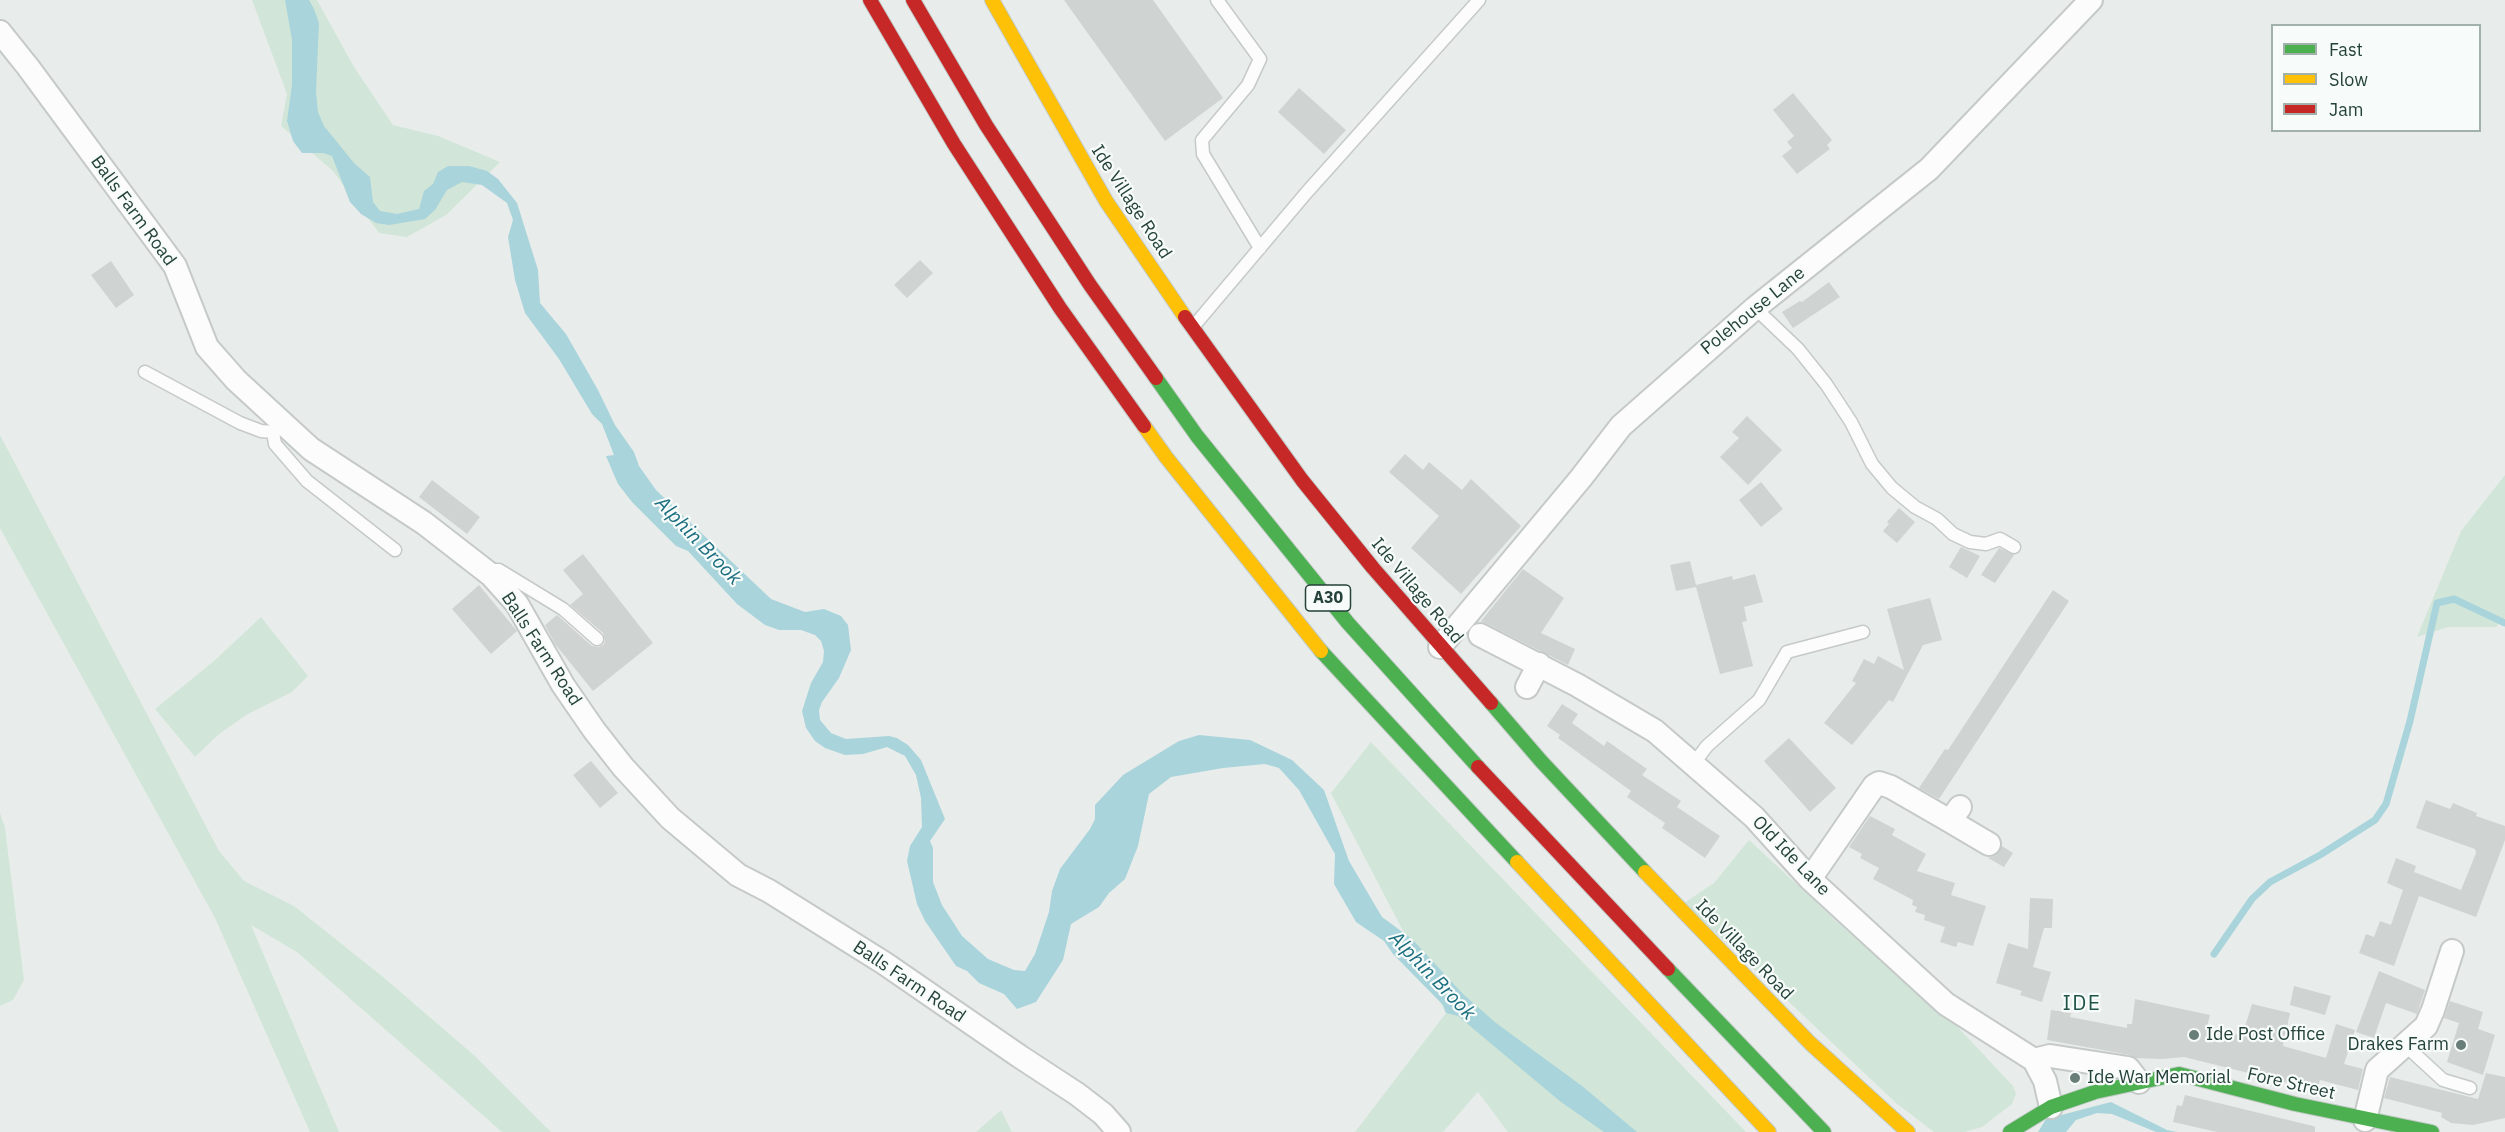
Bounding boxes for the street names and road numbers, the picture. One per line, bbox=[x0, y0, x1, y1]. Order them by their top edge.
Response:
street label: Ide Village Road bbox=[1086, 141, 1176, 263]
street label: Balls Farm Road bbox=[86, 152, 180, 270]
street label: Polehouse Lane bbox=[1697, 262, 1809, 360]
street label: Ide Village Road bbox=[1367, 534, 1467, 648]
road number: A30 bbox=[1306, 585, 1350, 611]
street label: Balls Farm Road bbox=[496, 588, 586, 710]
street label: Old Ide Lane bbox=[1748, 812, 1834, 900]
street label: Ide Village Road bbox=[1691, 895, 1797, 1005]
street label: Balls Farm Road bbox=[849, 936, 969, 1028]
street label: Fore Street bbox=[2245, 1063, 2337, 1105]

